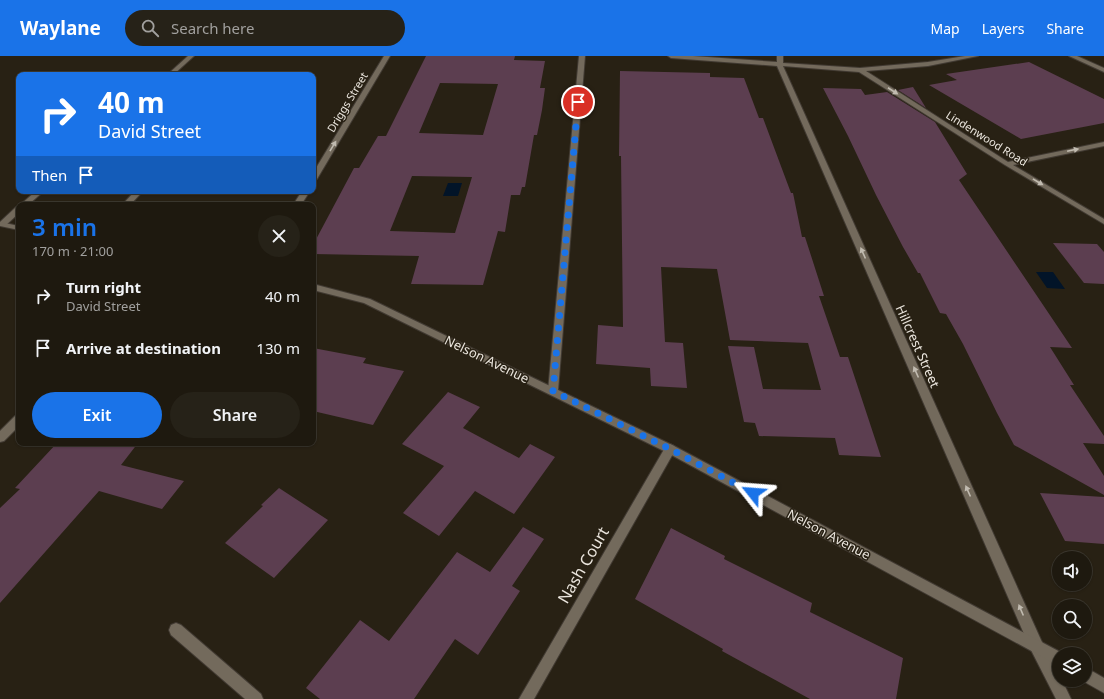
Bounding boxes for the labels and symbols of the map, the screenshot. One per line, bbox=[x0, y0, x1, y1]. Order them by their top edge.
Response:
street label: Driggs Street bbox=[323, 69, 371, 135]
pin bbox=[561, 85, 595, 119]
one-way arrow bbox=[888, 87, 898, 95]
street label: Lindenwood Road bbox=[944, 107, 1030, 169]
one-way arrow bbox=[330, 140, 337, 152]
one-way arrow bbox=[1067, 147, 1079, 153]
one-way arrow bbox=[1032, 179, 1044, 186]
one-way arrow bbox=[860, 247, 866, 258]
street label: Hillcrest Street bbox=[892, 302, 944, 391]
street label: Nelson Avenue bbox=[442, 331, 532, 387]
one-way arrow bbox=[912, 365, 918, 377]
position arrow bbox=[732, 472, 774, 514]
one-way arrow bbox=[965, 485, 971, 496]
street label: Nelson Avenue bbox=[784, 505, 874, 563]
street label: Nash Court bbox=[552, 523, 614, 607]
one-way arrow bbox=[1017, 603, 1023, 615]

